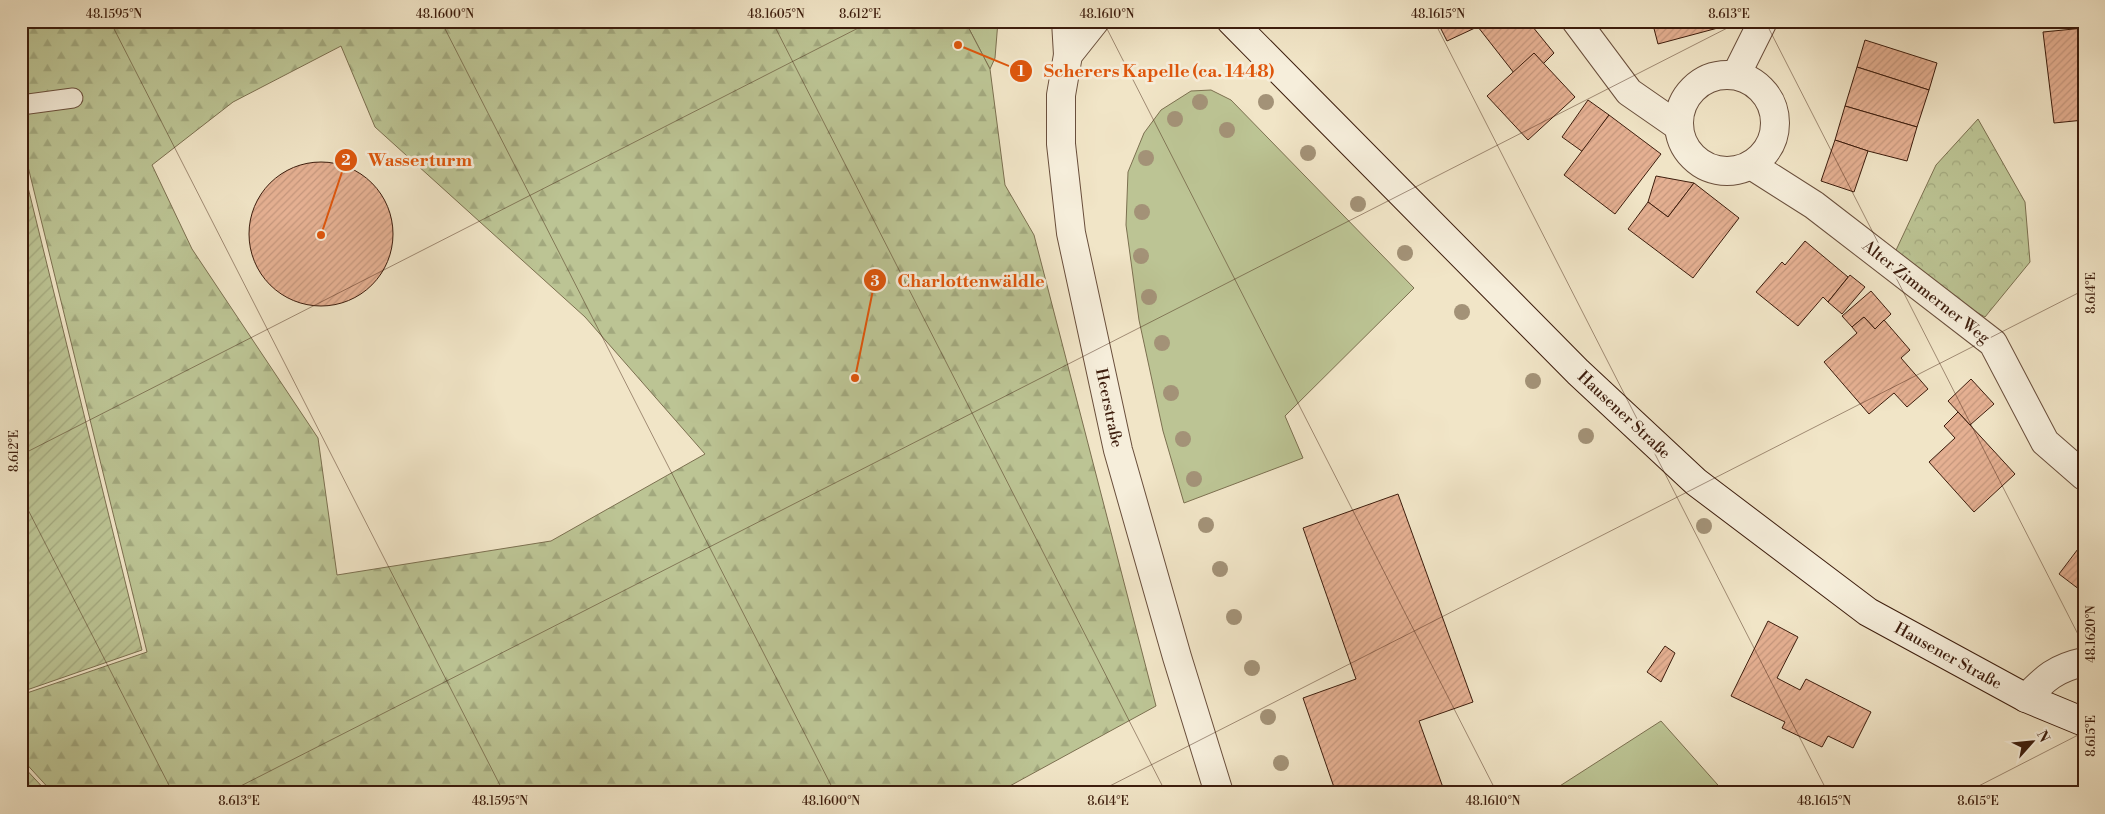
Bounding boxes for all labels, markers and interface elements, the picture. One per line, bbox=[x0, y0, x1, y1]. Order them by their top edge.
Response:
text: 48.1595°N bbox=[86, 7, 142, 22]
text: 48.1600°N bbox=[416, 7, 474, 22]
text: 48.1605°N bbox=[747, 7, 805, 22]
text: 8.612°E bbox=[839, 7, 881, 22]
text: 48.1610°N bbox=[1079, 7, 1135, 22]
text: 48.1615°N bbox=[1411, 7, 1465, 22]
text: 8.613°E bbox=[1708, 7, 1750, 22]
callout: Scherers Kapelle (ca. 1448) bbox=[1008, 54, 1284, 87]
text: Scherers Kapelle (ca. 1448) bbox=[1044, 60, 1275, 83]
text: 1 bbox=[1017, 62, 1025, 81]
callout: Wasserturm bbox=[333, 144, 483, 177]
text: Wasserturm bbox=[367, 149, 473, 172]
text: 2 bbox=[341, 151, 351, 170]
street label: Alter Zimmerner Weg bbox=[1858, 235, 1994, 348]
callout: Charlottenwäldle bbox=[862, 264, 1055, 297]
text: Charlottenwäldle bbox=[897, 270, 1045, 293]
text: 3 bbox=[870, 272, 880, 291]
text: 8.614°E bbox=[2084, 272, 2099, 314]
street label: Heerstraße bbox=[1091, 366, 1127, 450]
street label: Hausener Straße bbox=[1573, 367, 1675, 463]
text: 8.612°E bbox=[7, 430, 22, 472]
text: 48.1620°N bbox=[2084, 605, 2099, 663]
street label: Hausener Straße bbox=[1891, 618, 2005, 694]
text: 8.615°E bbox=[2084, 715, 2099, 757]
north arrow bbox=[2008, 716, 2058, 766]
text: N bbox=[2032, 728, 2053, 746]
text: 8.613°E bbox=[218, 794, 260, 809]
text: 48.1595°N bbox=[472, 794, 528, 809]
text: 48.1600°N bbox=[802, 794, 860, 809]
text: 8.614°E bbox=[1087, 794, 1129, 809]
text: 48.1610°N bbox=[1465, 794, 1521, 809]
text: 48.1615°N bbox=[1797, 794, 1851, 809]
text: 8.615°E bbox=[1957, 794, 1999, 809]

